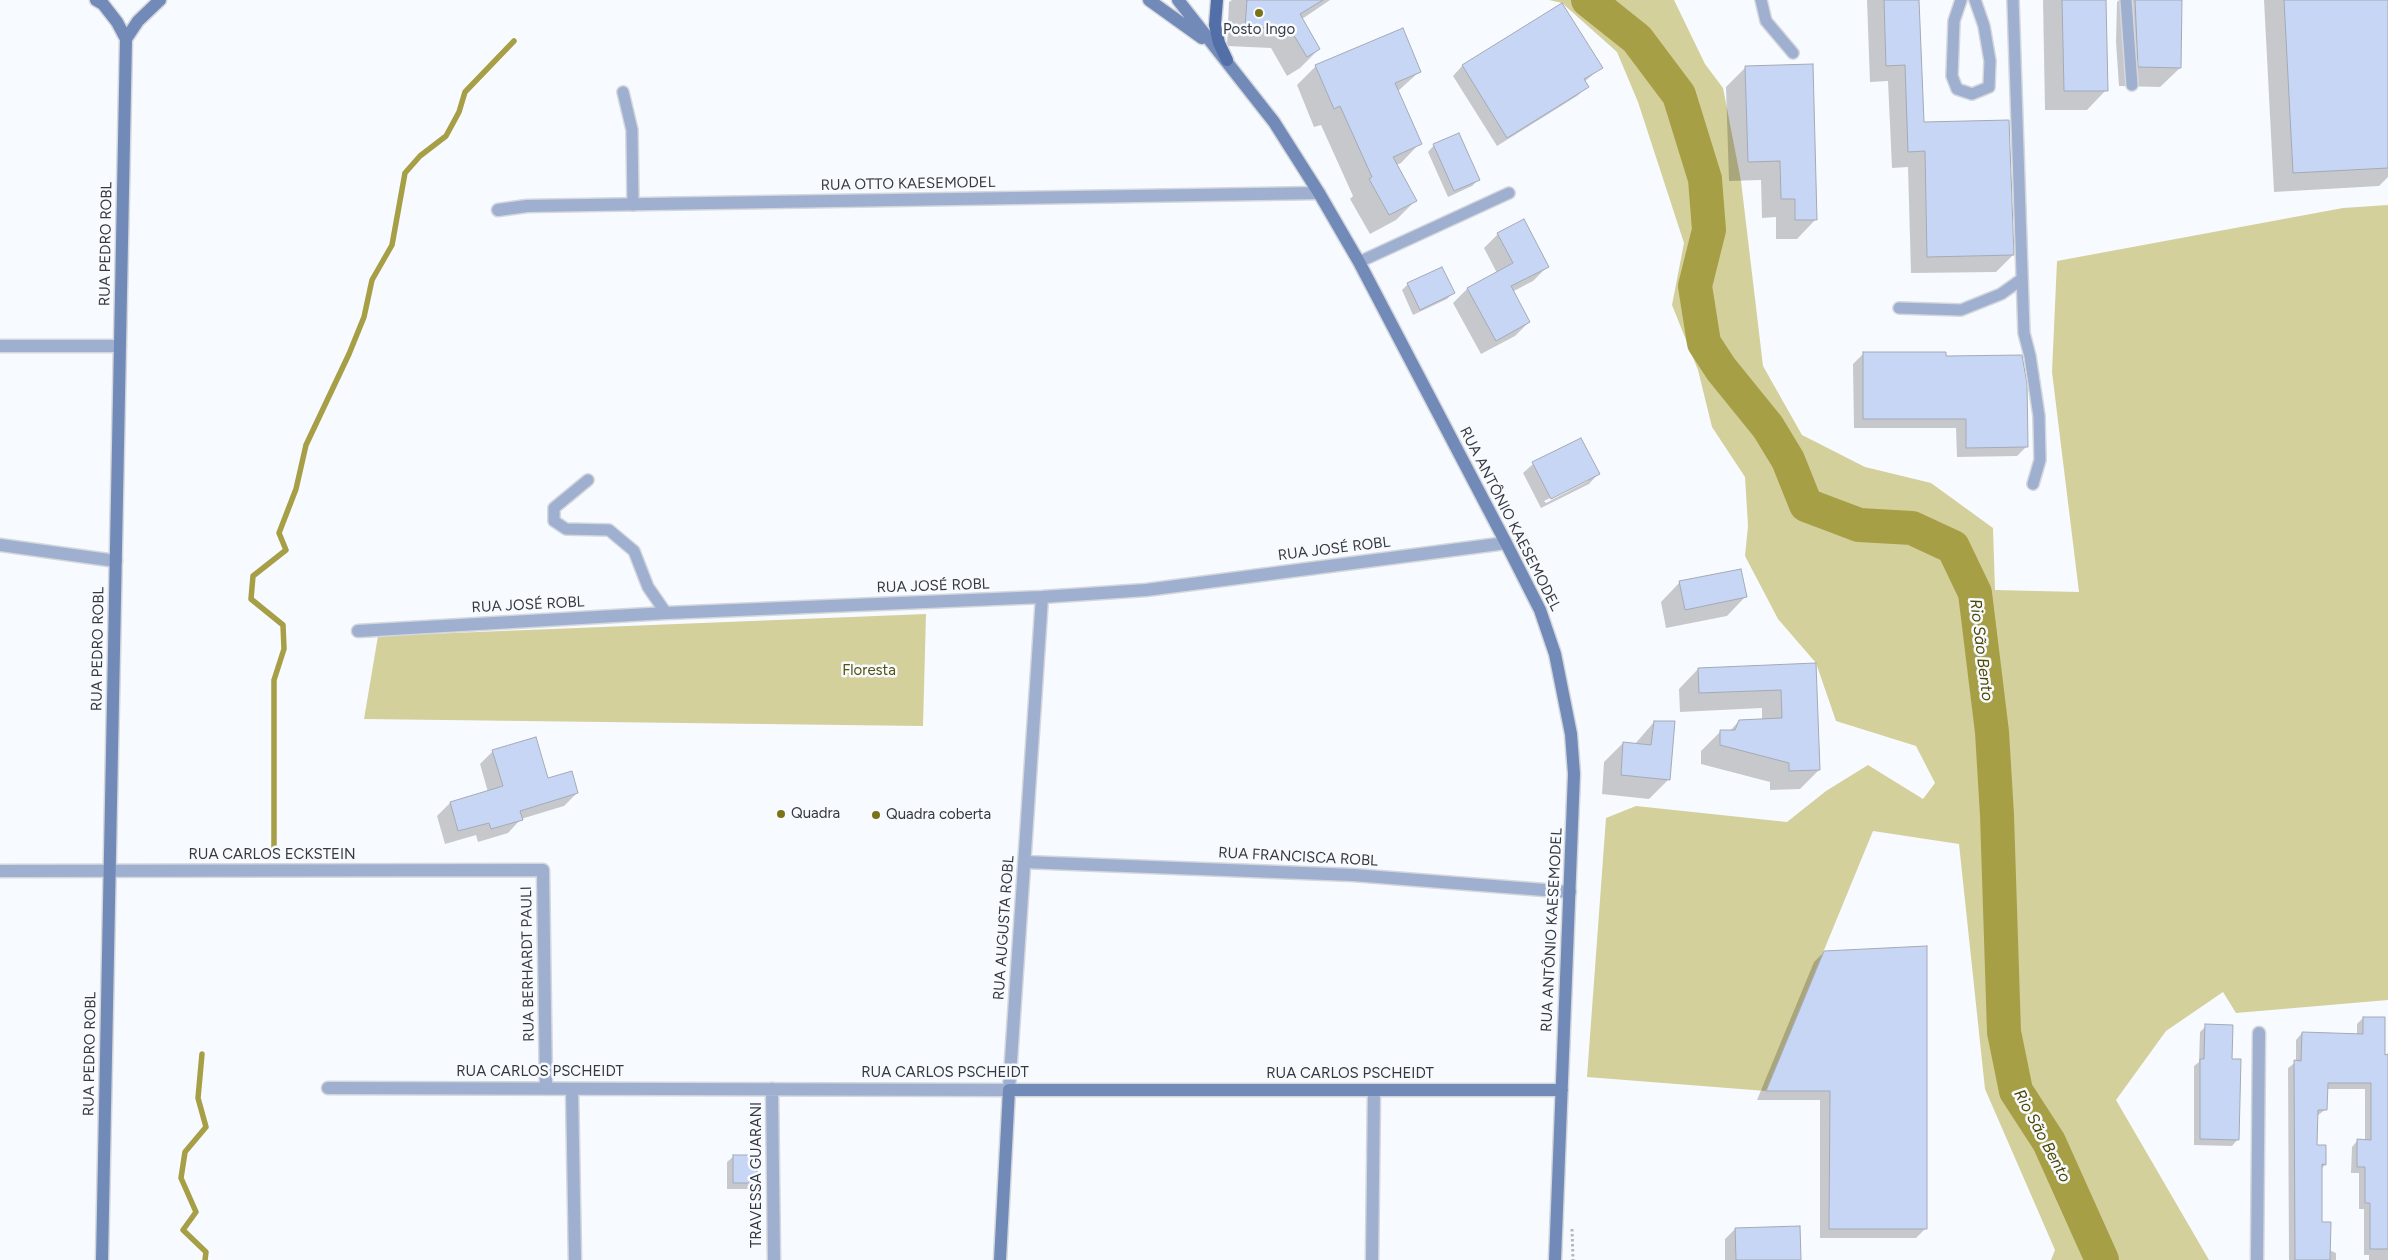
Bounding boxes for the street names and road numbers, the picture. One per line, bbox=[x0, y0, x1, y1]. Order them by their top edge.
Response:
street label: RUA OTTO KAESEMODEL bbox=[820, 173, 996, 195]
street label: RUA PEDRO ROBL bbox=[96, 182, 116, 306]
street label: RUA ANTÔNIO KAESEMODEL bbox=[1456, 424, 1564, 614]
street label: RUA JOSÉ ROBL bbox=[1277, 533, 1391, 565]
street label: RUA JOSÉ ROBL bbox=[876, 575, 990, 597]
street label: RUA PEDRO ROBL bbox=[88, 587, 108, 711]
street label: RUA JOSÉ ROBL bbox=[471, 593, 585, 617]
street label: RUA ANTÔNIO KAESEMODEL bbox=[1538, 828, 1566, 1032]
street label: RUA FRANCISCA ROBL bbox=[1218, 844, 1378, 870]
street label: RUA CARLOS ECKSTEIN bbox=[188, 846, 356, 864]
street label: RUA AUGUSTA ROBL bbox=[990, 855, 1018, 1001]
street label: RUA BERHARDT PAULI bbox=[518, 886, 538, 1042]
street label: RUA PEDRO ROBL bbox=[80, 992, 100, 1116]
street label: RUA CARLOS PSCHEIDT bbox=[456, 1063, 624, 1081]
street label: RUA CARLOS PSCHEIDT bbox=[861, 1064, 1029, 1082]
street label: RUA CARLOS PSCHEIDT bbox=[1266, 1065, 1434, 1083]
street label: TRAVESSA GUARANI bbox=[748, 1102, 766, 1248]

